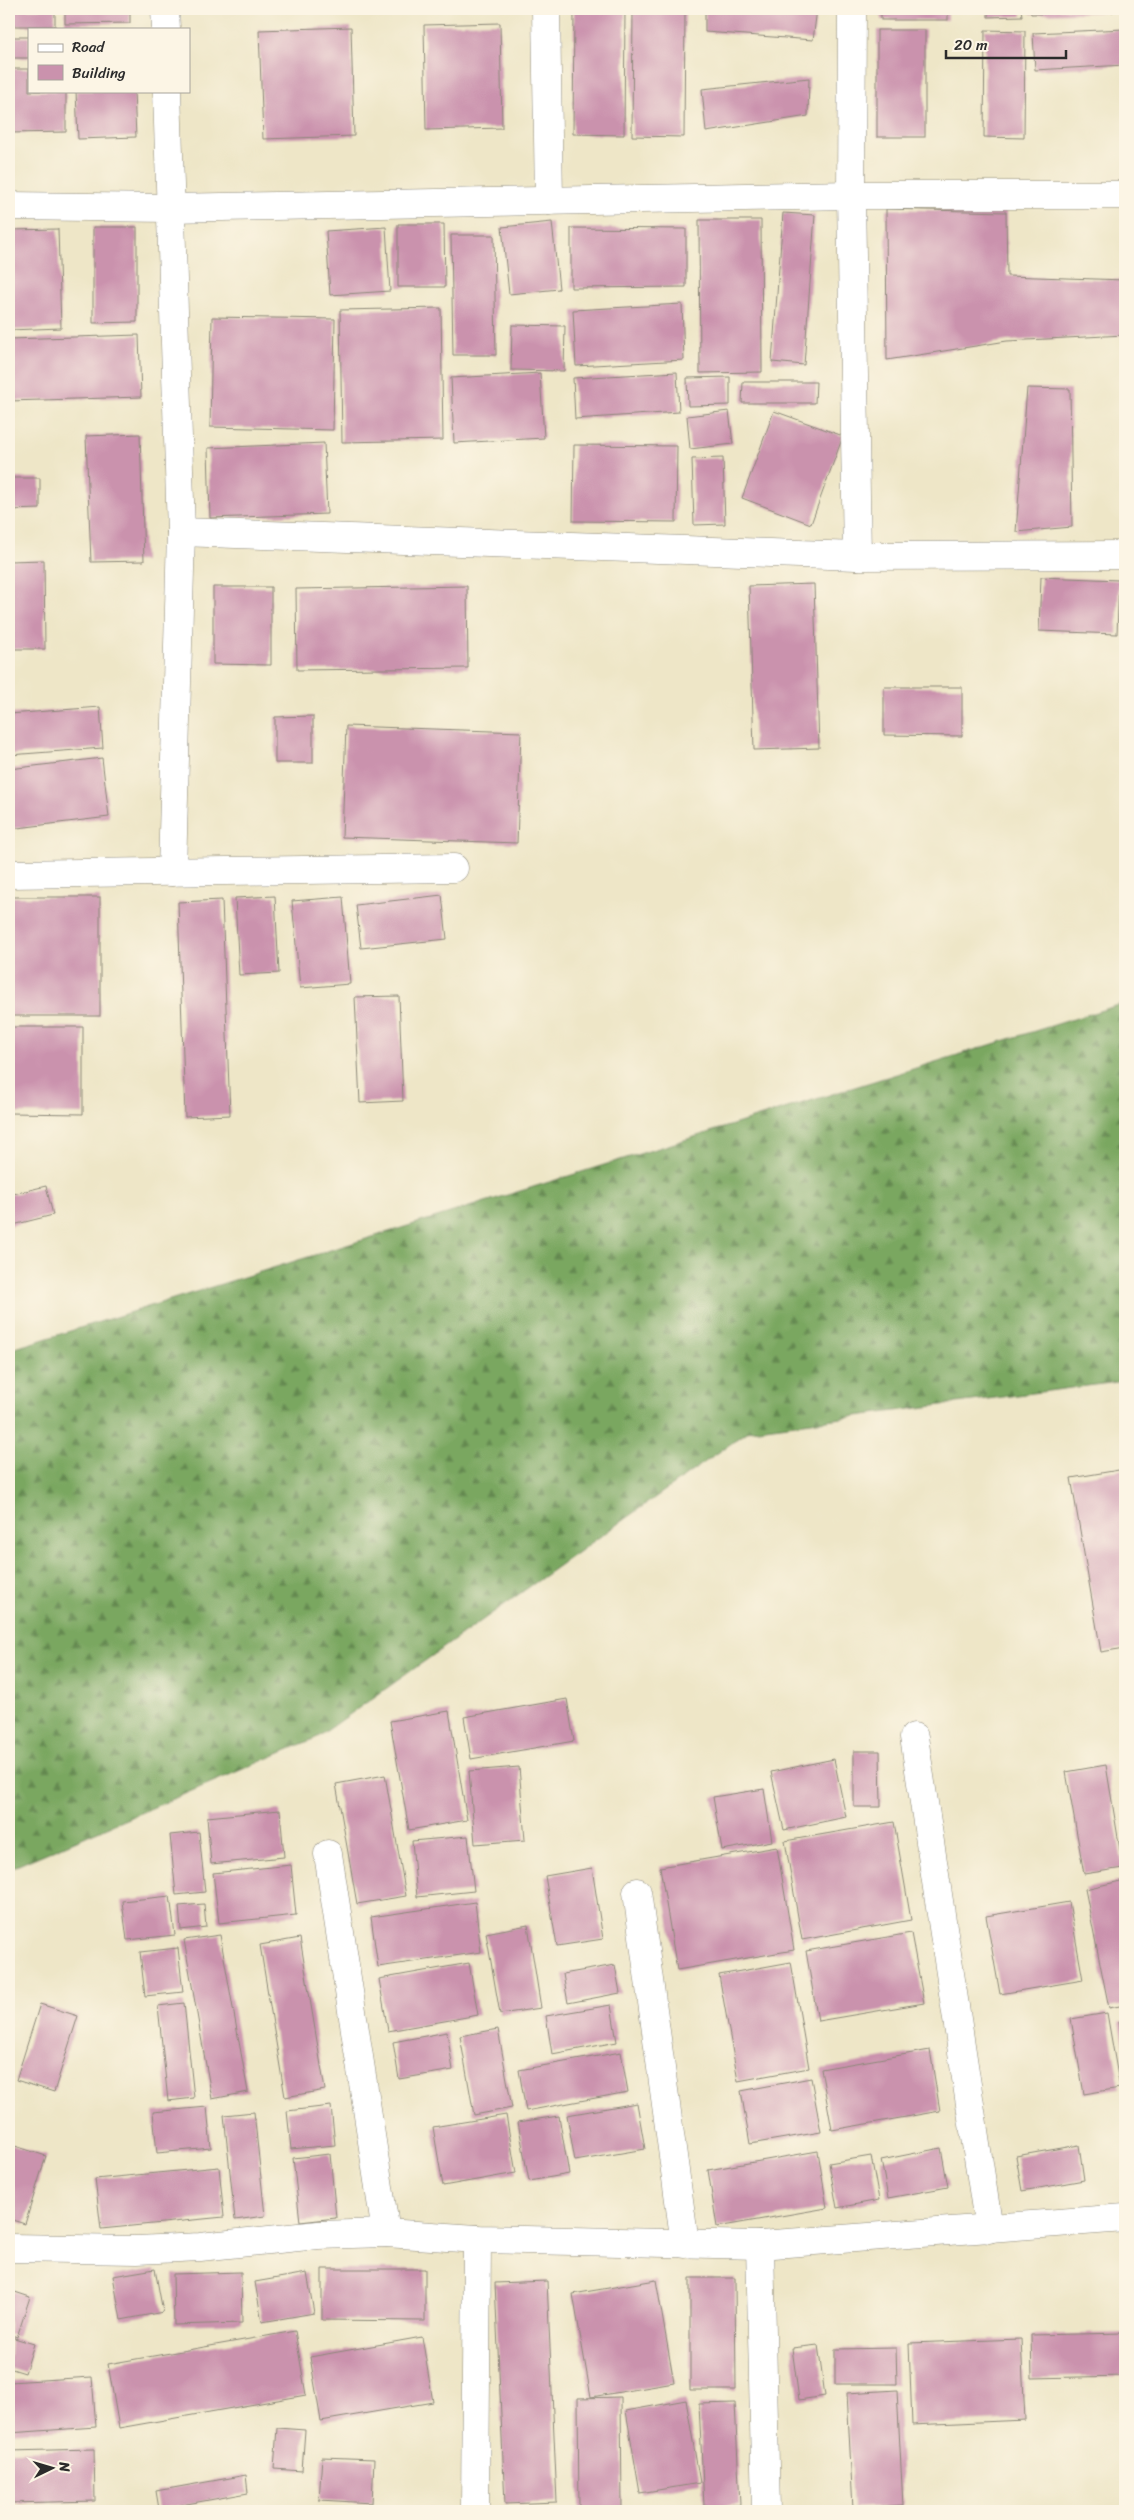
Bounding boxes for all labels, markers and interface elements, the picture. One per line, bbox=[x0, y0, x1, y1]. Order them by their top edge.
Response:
legend bbox=[28, 28, 190, 92]
scale bar bbox=[946, 28, 1066, 60]
text: 20 m bbox=[954, 32, 988, 58]
text: Road bbox=[72, 34, 105, 60]
text: Building bbox=[72, 60, 126, 86]
north arrow bbox=[28, 2442, 78, 2492]
text: N bbox=[51, 2460, 77, 2473]

